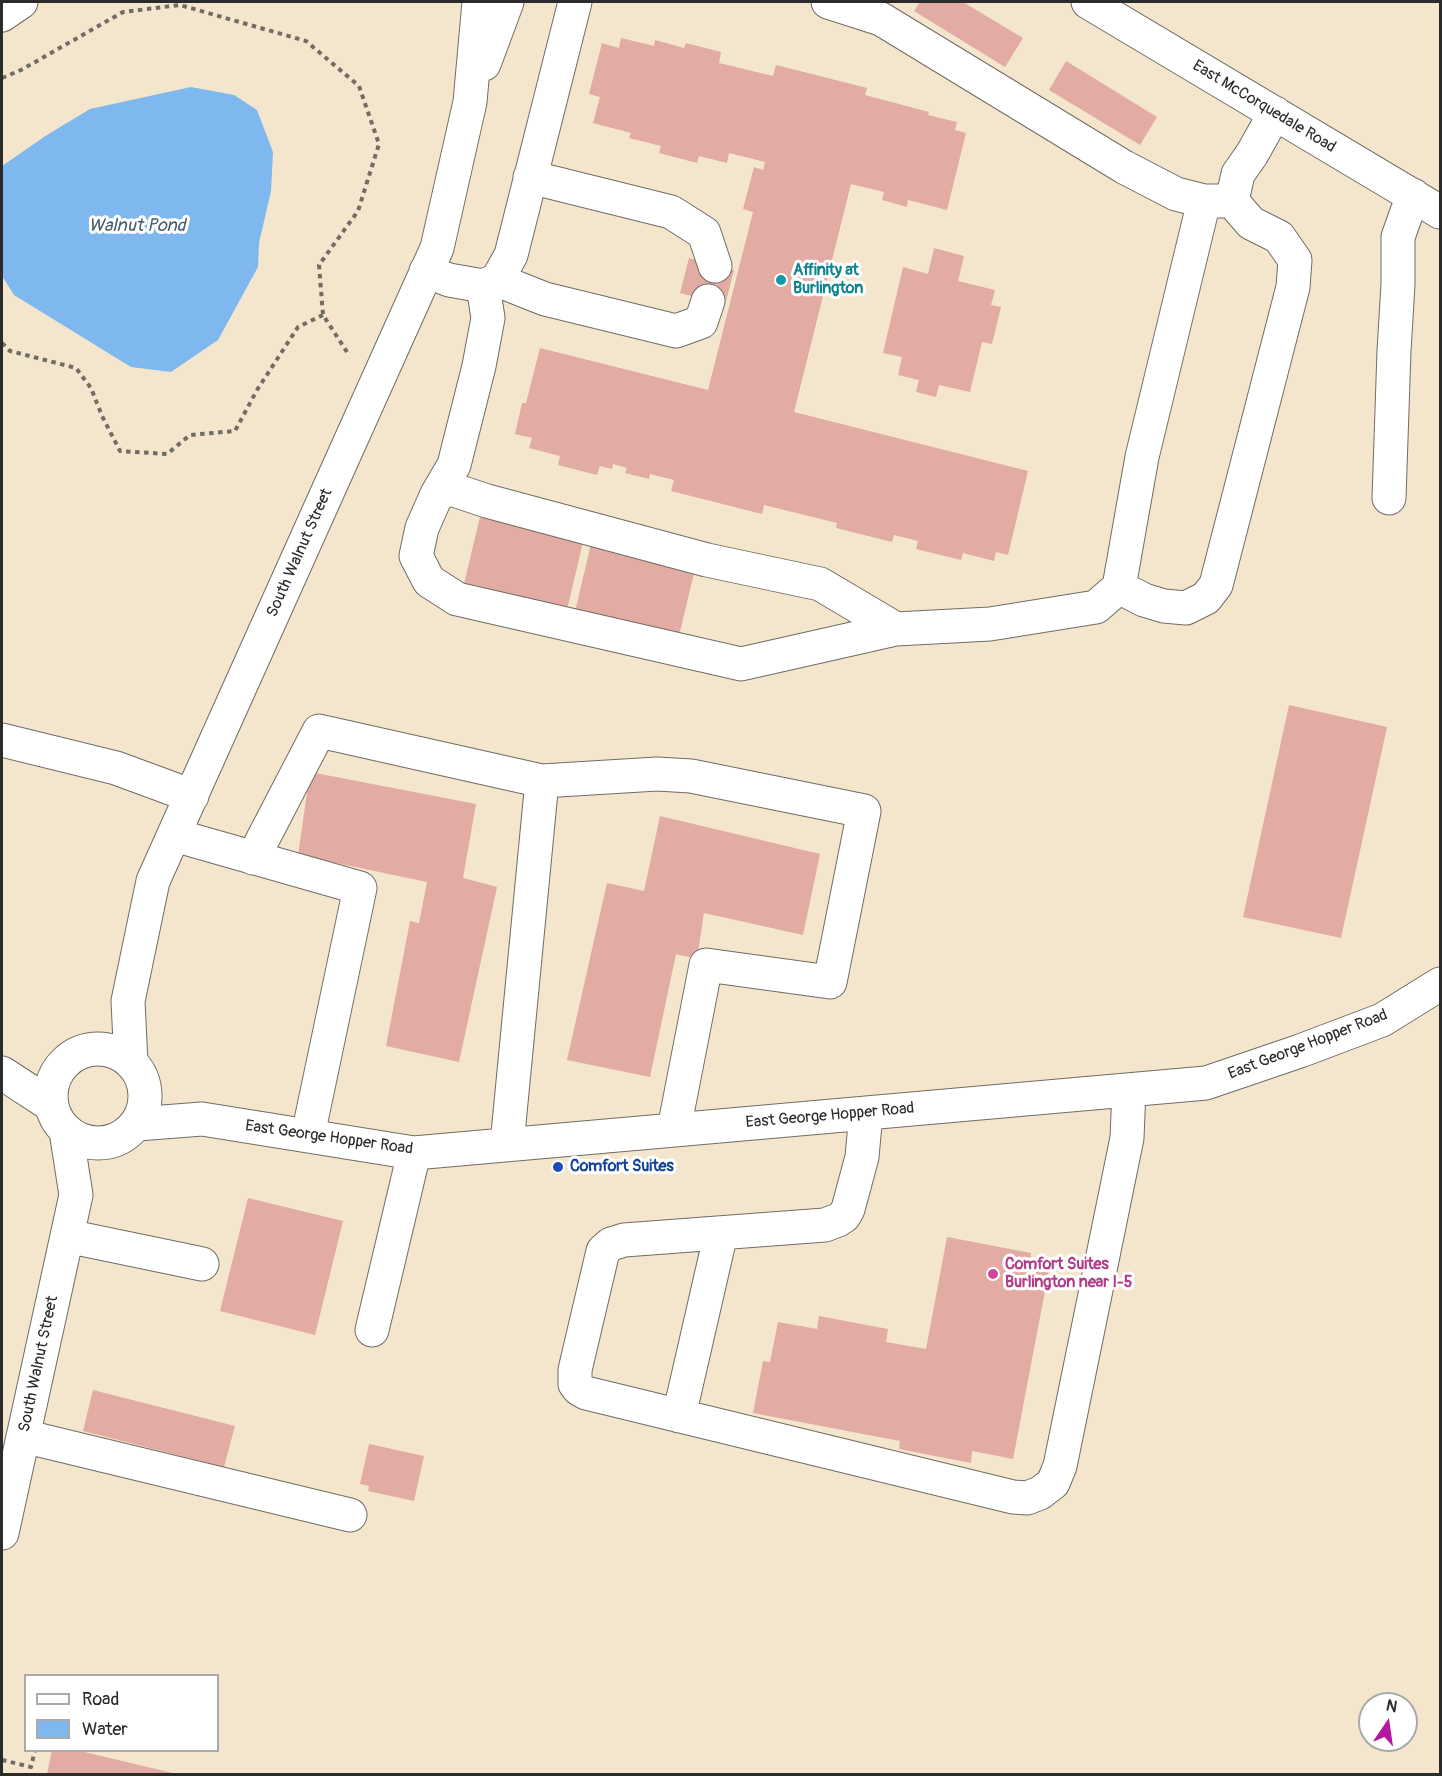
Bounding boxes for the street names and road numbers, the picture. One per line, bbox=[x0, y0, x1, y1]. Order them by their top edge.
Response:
street label: East McCorquedale Road bbox=[1189, 57, 1339, 157]
street label: South Walnut Street bbox=[263, 486, 337, 620]
street label: East George Hopper Road bbox=[1226, 1006, 1390, 1084]
street label: East George Hopper Road bbox=[745, 1099, 915, 1133]
street label: East George Hopper Road bbox=[244, 1117, 414, 1159]
street label: South Walnut Street bbox=[15, 1294, 63, 1434]

